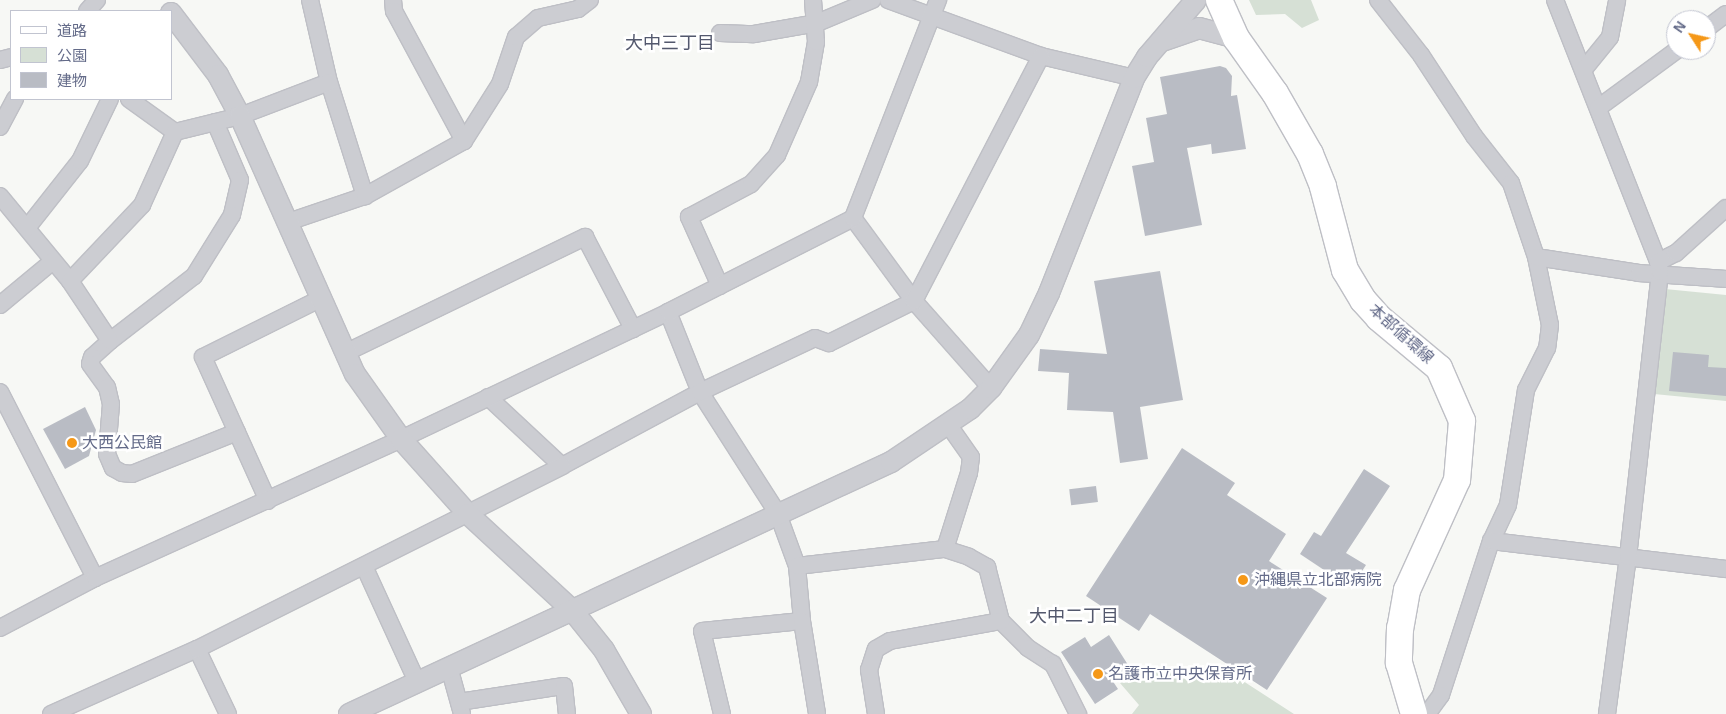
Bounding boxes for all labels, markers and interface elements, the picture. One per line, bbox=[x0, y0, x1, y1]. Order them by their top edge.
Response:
legend bbox=[10, 10, 172, 100]
north arrow bbox=[1666, 10, 1716, 60]
text: N bbox=[1670, 18, 1689, 36]
text: 道路 bbox=[57, 22, 87, 39]
district label: 大中三丁目 bbox=[625, 32, 715, 54]
text: 公園 bbox=[57, 47, 87, 64]
text: 建物 bbox=[57, 72, 87, 89]
street label: 本部循環線 bbox=[1365, 300, 1437, 368]
place label: 大西公民館 bbox=[82, 433, 162, 453]
marker: 大西公民館 bbox=[66, 437, 78, 449]
place label: 沖縄県立北部病院 bbox=[1254, 570, 1382, 590]
marker: 沖縄県立北部病院 bbox=[1236, 573, 1250, 587]
district label: 大中二丁目 bbox=[1029, 605, 1119, 627]
place label: 名護市立中央保育所 bbox=[1108, 664, 1252, 684]
marker: 名護市立中央保育所 bbox=[1092, 668, 1104, 680]

